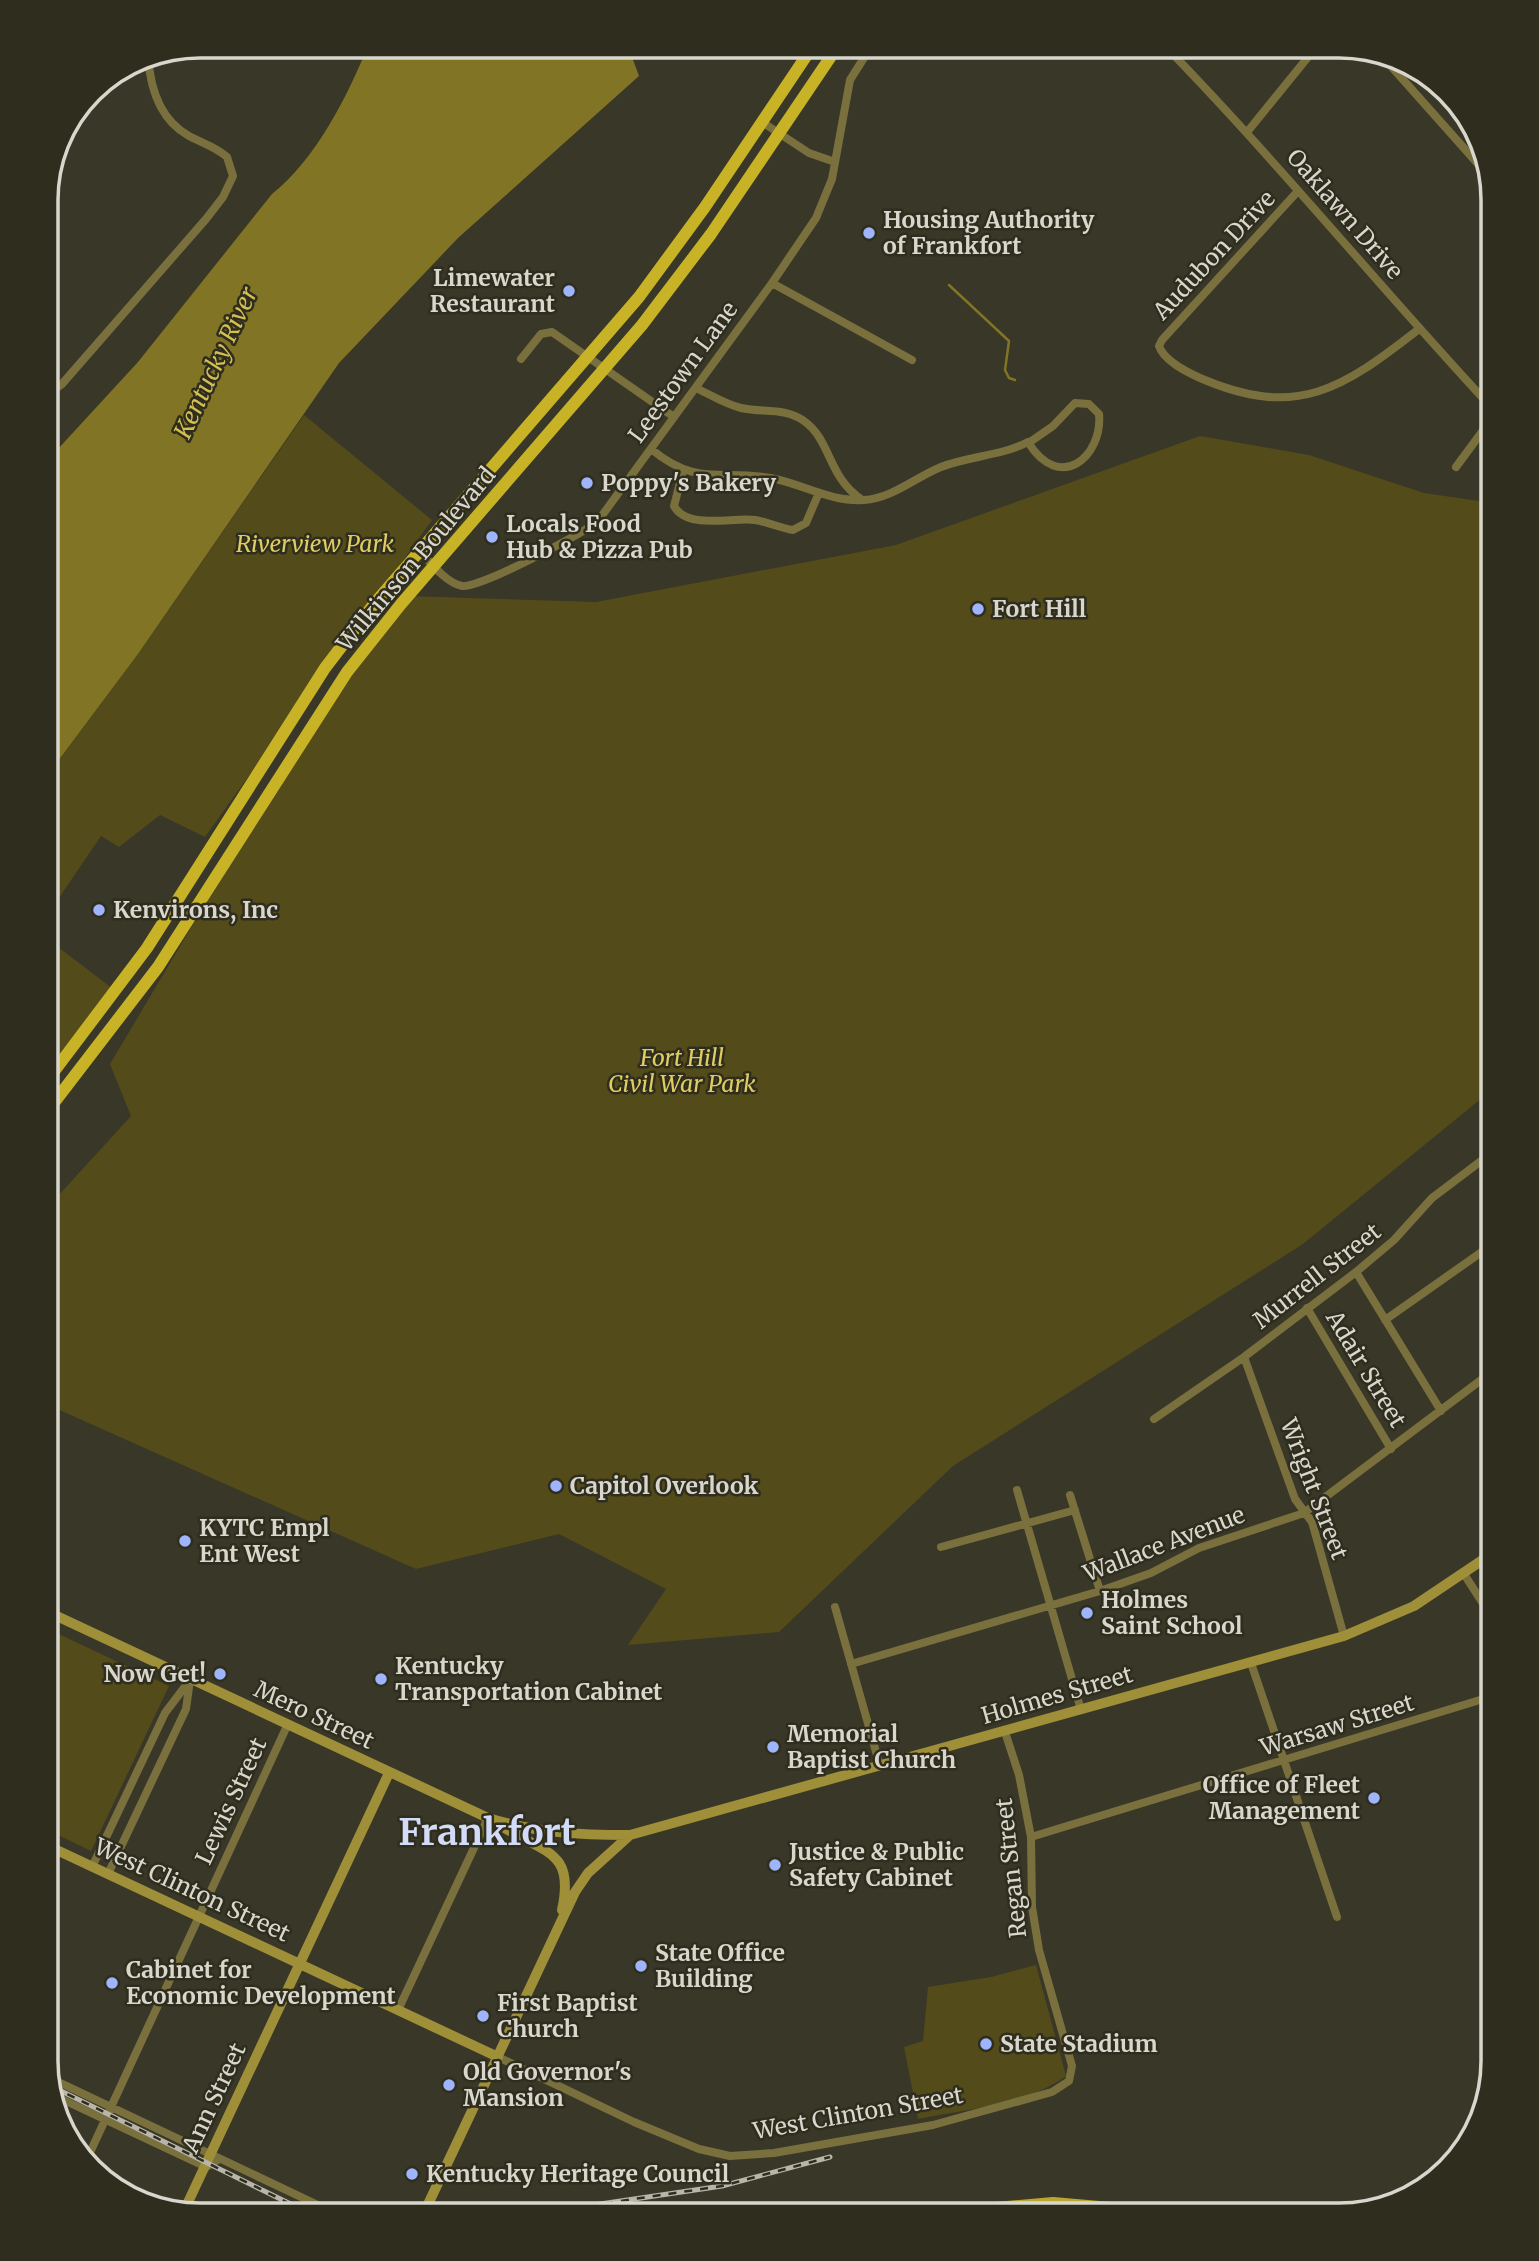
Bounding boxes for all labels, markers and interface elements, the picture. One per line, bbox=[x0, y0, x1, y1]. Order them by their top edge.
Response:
street label: Oaklawn Drive bbox=[1281, 143, 1410, 285]
street label: Audubon Drive bbox=[1146, 184, 1281, 326]
place label: Housing Authority of Frankfort bbox=[883, 205, 1095, 260]
marker: Housing Authority of Frankfort bbox=[861, 225, 877, 241]
place label: Limewater Restaurant bbox=[430, 263, 555, 318]
water label: Kentucky River bbox=[167, 281, 265, 444]
marker: Limewater Restaurant bbox=[561, 283, 577, 299]
street label: Leestown Lane bbox=[622, 295, 744, 448]
street label: Wilkinson Boulevard bbox=[329, 460, 501, 658]
place label: Poppy's Bakery bbox=[601, 468, 776, 497]
marker: Poppy's Bakery bbox=[579, 475, 595, 491]
place label: Locals Food Hub & Pizza Pub bbox=[506, 509, 693, 564]
park label: Riverview Park bbox=[236, 529, 394, 558]
marker: Locals Food Hub & Pizza Pub bbox=[484, 529, 500, 545]
place label: Fort Hill bbox=[992, 594, 1087, 623]
marker: Fort Hill bbox=[970, 601, 986, 617]
place label: Kenvirons, Inc bbox=[113, 895, 278, 925]
marker: Kenvirons, Inc bbox=[91, 902, 107, 918]
park label: Fort Hill Civil War Park bbox=[608, 1043, 756, 1098]
street label: Murrell Street bbox=[1247, 1217, 1386, 1334]
street label: Adair Street bbox=[1320, 1304, 1413, 1433]
street label: Wright Street bbox=[1274, 1413, 1355, 1563]
place label: Capitol Overlook bbox=[570, 1471, 758, 1500]
marker: Capitol Overlook bbox=[548, 1478, 564, 1494]
street label: Wallace Avenue bbox=[1078, 1499, 1249, 1588]
place label: KYTC Empl Ent West bbox=[199, 1513, 330, 1568]
marker: KYTC Empl Ent West bbox=[177, 1533, 193, 1549]
place label: Holmes Saint School bbox=[1101, 1585, 1243, 1640]
marker: Holmes Saint School bbox=[1079, 1605, 1095, 1621]
place label: Kentucky Transportation Cabinet bbox=[395, 1651, 662, 1706]
place label: Now Get! bbox=[103, 1659, 206, 1688]
street label: Holmes Street bbox=[978, 1659, 1136, 1730]
marker: Now Get! bbox=[212, 1666, 228, 1682]
marker: Kentucky Transportation Cabinet bbox=[373, 1671, 389, 1687]
street label: Mero Street bbox=[250, 1674, 379, 1755]
street label: Warsaw Street bbox=[1256, 1687, 1417, 1762]
place label: Memorial Baptist Church bbox=[787, 1719, 956, 1774]
street label: Lewis Street bbox=[189, 1733, 273, 1869]
marker: Memorial Baptist Church bbox=[765, 1739, 781, 1755]
place label: Office of Fleet Management bbox=[1203, 1770, 1360, 1825]
marker: Office of Fleet Management bbox=[1366, 1790, 1382, 1806]
street label: Regan Street bbox=[989, 1797, 1032, 1939]
district label: Frankfort bbox=[398, 1809, 576, 1855]
street label: West Clinton Street bbox=[89, 1831, 295, 1948]
place label: Justice & Public Safety Cabinet bbox=[788, 1837, 964, 1892]
marker: Justice & Public Safety Cabinet bbox=[767, 1857, 783, 1873]
place label: State Office Building bbox=[655, 1938, 785, 1993]
place label: Cabinet for Economic Development bbox=[126, 1955, 396, 2010]
marker: State Office Building bbox=[633, 1958, 649, 1974]
marker: Cabinet for Economic Development bbox=[104, 1975, 120, 1991]
place label: First Baptist Church bbox=[497, 1988, 638, 2043]
marker: First Baptist Church bbox=[475, 2008, 491, 2024]
place label: State Stadium bbox=[1000, 2029, 1158, 2058]
marker: State Stadium bbox=[978, 2036, 994, 2052]
street label: Ann Street bbox=[175, 2038, 252, 2158]
place label: Old Governor's Mansion bbox=[463, 2057, 631, 2112]
marker: Old Governor's Mansion bbox=[441, 2077, 457, 2093]
street label: West Clinton Street bbox=[750, 2080, 965, 2145]
place label: Kentucky Heritage Council bbox=[426, 2159, 730, 2188]
marker: Kentucky Heritage Council bbox=[404, 2166, 420, 2182]

